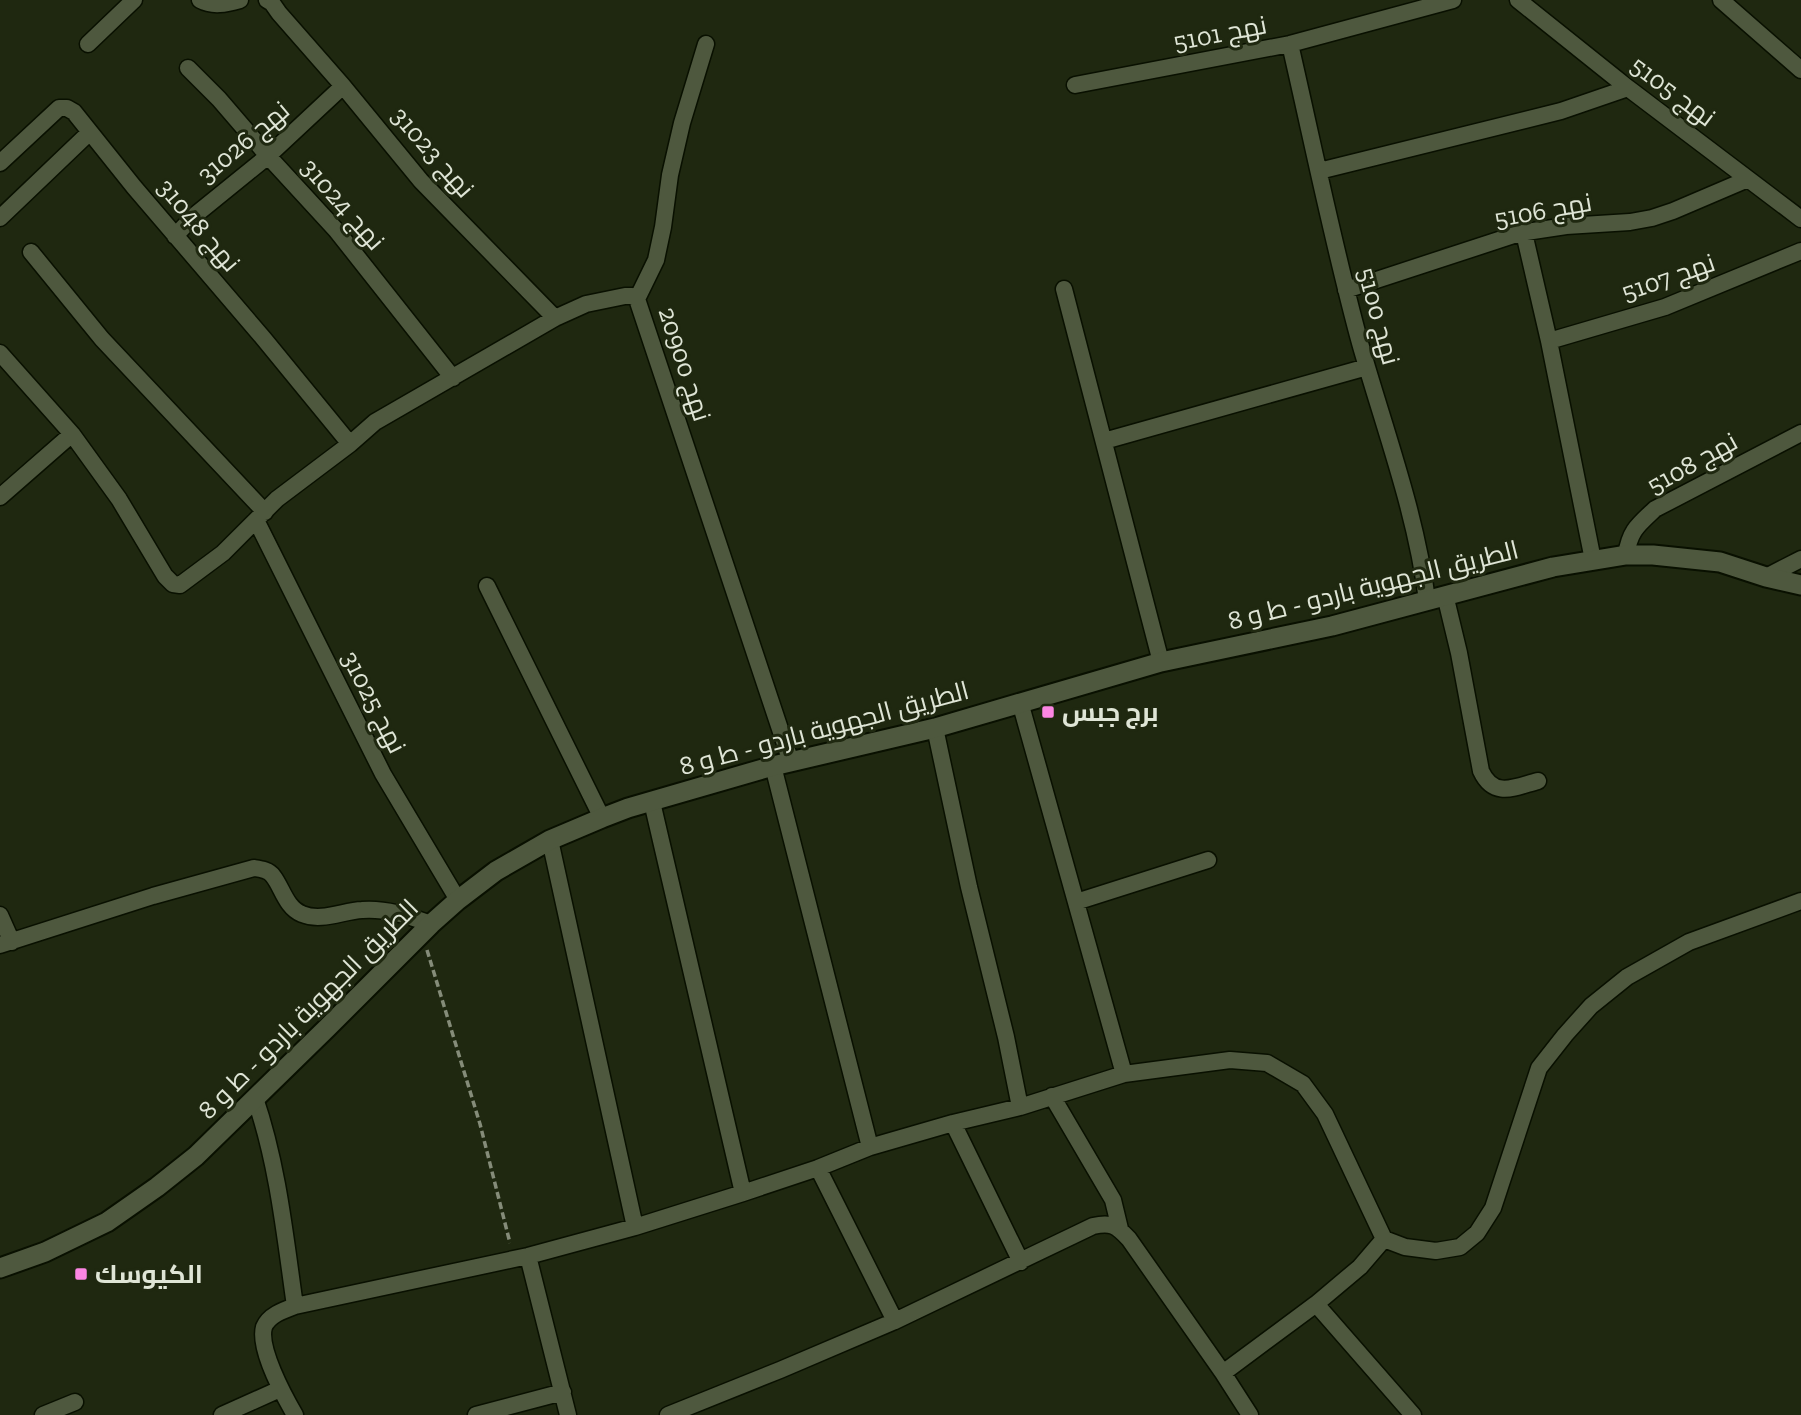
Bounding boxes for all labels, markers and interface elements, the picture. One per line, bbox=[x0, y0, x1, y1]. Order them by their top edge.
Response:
street label: نهج 5101 bbox=[1170, 8, 1270, 59]
street label: نهج 5105 bbox=[1624, 49, 1722, 134]
street label: نهج 31026 bbox=[190, 94, 297, 191]
street label: نهج 31023 bbox=[384, 100, 481, 205]
street label: نهج 31024 bbox=[294, 151, 392, 257]
street label: نهج 31048 bbox=[150, 172, 247, 279]
street label: نهج 5106 bbox=[1492, 186, 1594, 235]
street label: نهج 5107 bbox=[1617, 246, 1719, 309]
street label: نهج 5100 bbox=[1350, 264, 1407, 369]
street label: نهج 20900 bbox=[651, 303, 719, 426]
street label: نهج 5108 bbox=[1641, 425, 1743, 502]
street label: الطريق الجهوية باردو - ط و 8 bbox=[1224, 533, 1522, 637]
street label: نهج 31025 bbox=[334, 645, 413, 759]
street label: الطريق الجهوية باردو - ط و 8 bbox=[676, 674, 972, 782]
place label: برج جبس bbox=[1062, 696, 1159, 729]
marker: برج جبس bbox=[1040, 704, 1056, 720]
street label: الطريق الجهوية باردو - ط و 8 bbox=[191, 892, 425, 1126]
place label: الكيوسك bbox=[95, 1258, 203, 1290]
marker: الكيوسك bbox=[73, 1266, 89, 1282]

